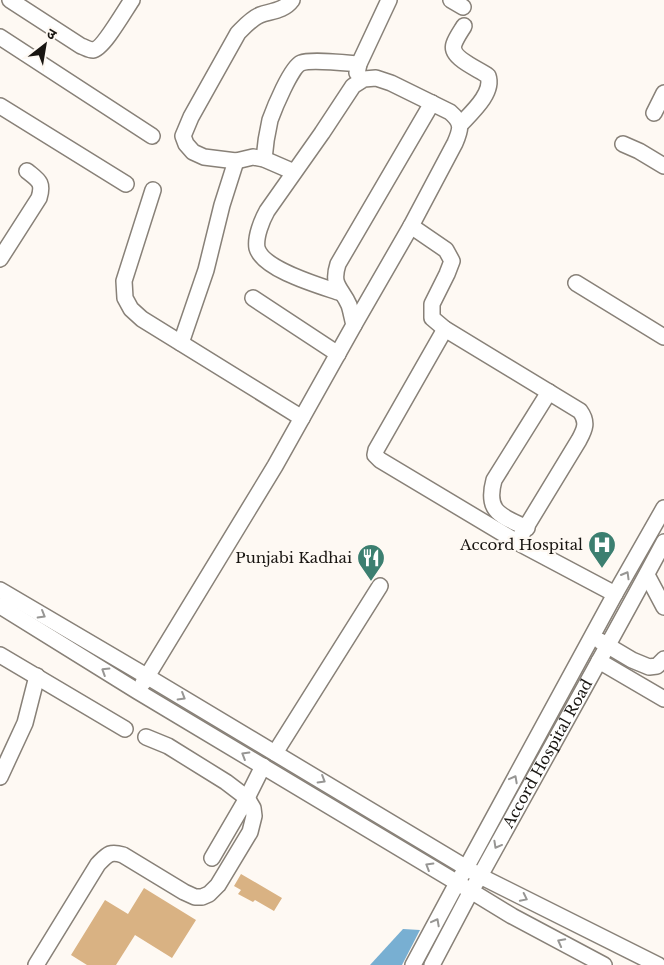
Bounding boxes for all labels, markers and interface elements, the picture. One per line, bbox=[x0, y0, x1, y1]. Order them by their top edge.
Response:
north arrow bbox=[20, 20, 70, 70]
text: उ bbox=[44, 24, 61, 44]
hospital icon: Accord Hospital bbox=[587, 530, 617, 569]
place label: Accord Hospital bbox=[459, 535, 583, 554]
restaurant icon: Punjabi Kadhai bbox=[356, 543, 386, 582]
place label: Punjabi Kadhai bbox=[235, 548, 352, 567]
one-way arrow bbox=[619, 572, 629, 581]
one-way arrow bbox=[37, 608, 46, 618]
one-way arrow bbox=[102, 668, 111, 678]
street label: Accord Hospital Road bbox=[498, 676, 596, 832]
one-way arrow bbox=[177, 690, 186, 700]
one-way arrow bbox=[241, 751, 250, 761]
one-way arrow bbox=[316, 774, 325, 784]
one-way arrow bbox=[508, 776, 518, 785]
one-way arrow bbox=[493, 840, 503, 849]
one-way arrow bbox=[425, 862, 434, 872]
one-way arrow bbox=[519, 891, 528, 902]
one-way arrow bbox=[430, 918, 440, 927]
one-way arrow bbox=[557, 938, 566, 948]

